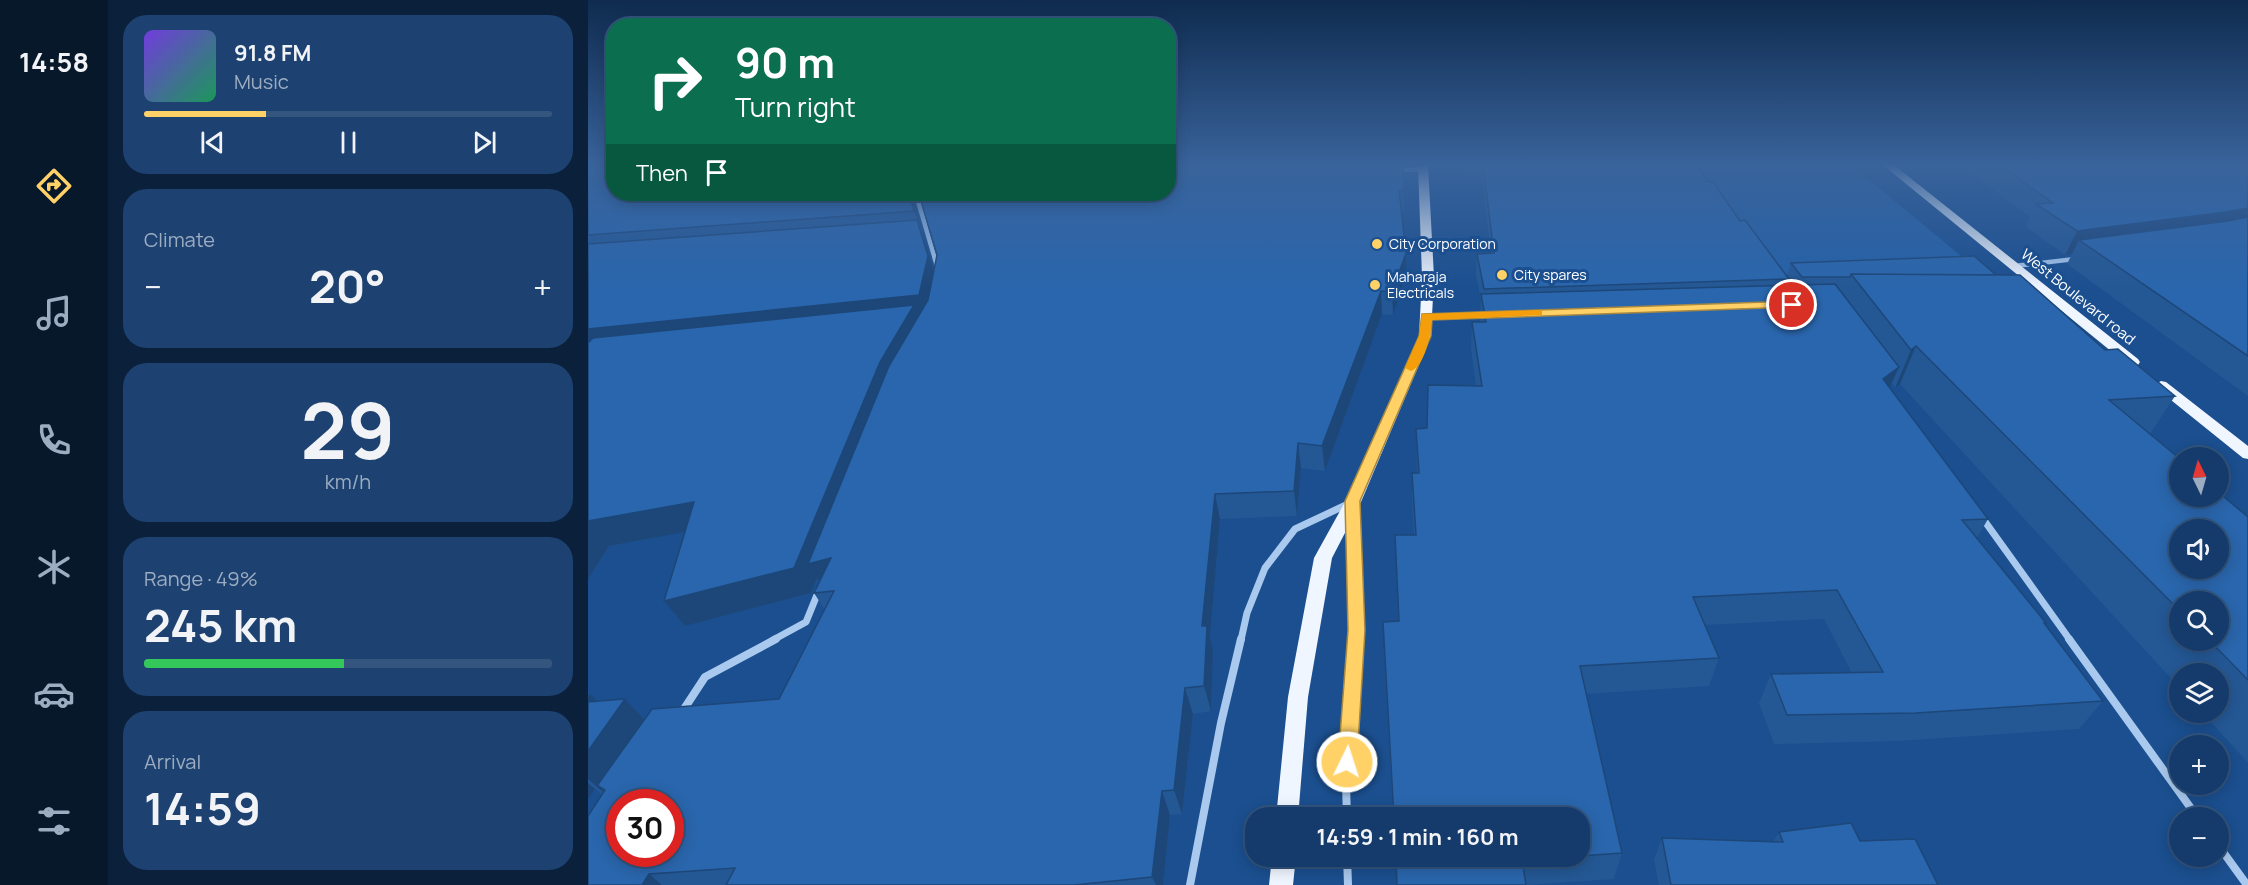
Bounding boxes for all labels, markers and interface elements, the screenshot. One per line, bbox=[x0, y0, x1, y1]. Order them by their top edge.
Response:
text: 90 m bbox=[735, 33, 835, 91]
text: 91.8 FM bbox=[234, 38, 311, 68]
icon: right bbox=[636, 42, 714, 120]
text: 14:58 bbox=[19, 43, 89, 80]
text: Music bbox=[234, 68, 289, 95]
text: Turn right bbox=[735, 88, 856, 125]
icon: previous bbox=[196, 126, 229, 159]
icon: pause bbox=[332, 126, 365, 159]
icon: next bbox=[468, 126, 501, 159]
icon: arrive bbox=[700, 156, 733, 189]
text: Then bbox=[636, 158, 688, 188]
icon: directions bbox=[33, 165, 75, 207]
text: Climate bbox=[144, 226, 215, 253]
place label: City Corporation bbox=[1389, 234, 1496, 253]
marker: City Corporation bbox=[1370, 237, 1384, 251]
street label: West Boulevard road bbox=[2017, 244, 2140, 349]
text: 20° bbox=[309, 255, 386, 317]
text: − bbox=[144, 264, 162, 309]
text: + bbox=[533, 264, 552, 309]
place label: City spares bbox=[1514, 265, 1587, 284]
place label: Maharaja Electricals bbox=[1387, 267, 1454, 302]
marker: City spares bbox=[1495, 268, 1509, 282]
marker: Maharaja Electricals bbox=[1368, 278, 1382, 292]
pin bbox=[1766, 279, 1817, 330]
icon: arrive bbox=[1775, 288, 1808, 321]
icon: music bbox=[33, 292, 75, 334]
text: 29 bbox=[301, 376, 395, 482]
icon: phone bbox=[33, 419, 75, 461]
north arrow bbox=[2169, 447, 2229, 507]
map controls bbox=[2169, 447, 2229, 867]
text: km/h bbox=[325, 468, 371, 495]
button: sound bbox=[2169, 519, 2229, 579]
icon: climate bbox=[33, 546, 75, 588]
text: Range · 49% bbox=[144, 565, 258, 592]
button: search bbox=[2169, 591, 2229, 651]
text: 245 km bbox=[144, 594, 297, 656]
button: layers bbox=[2169, 663, 2229, 723]
icon: car bbox=[33, 673, 75, 715]
position arrow bbox=[1315, 730, 1379, 794]
button: + bbox=[2169, 735, 2229, 795]
text: Arrival bbox=[144, 748, 201, 775]
text: 14:59 bbox=[144, 777, 261, 839]
speed limit sign: 30 bbox=[606, 789, 684, 867]
icon: filters bbox=[33, 800, 75, 842]
button: − bbox=[2169, 807, 2229, 867]
text: 14:59 · 1 min · 160 m bbox=[1316, 822, 1519, 852]

